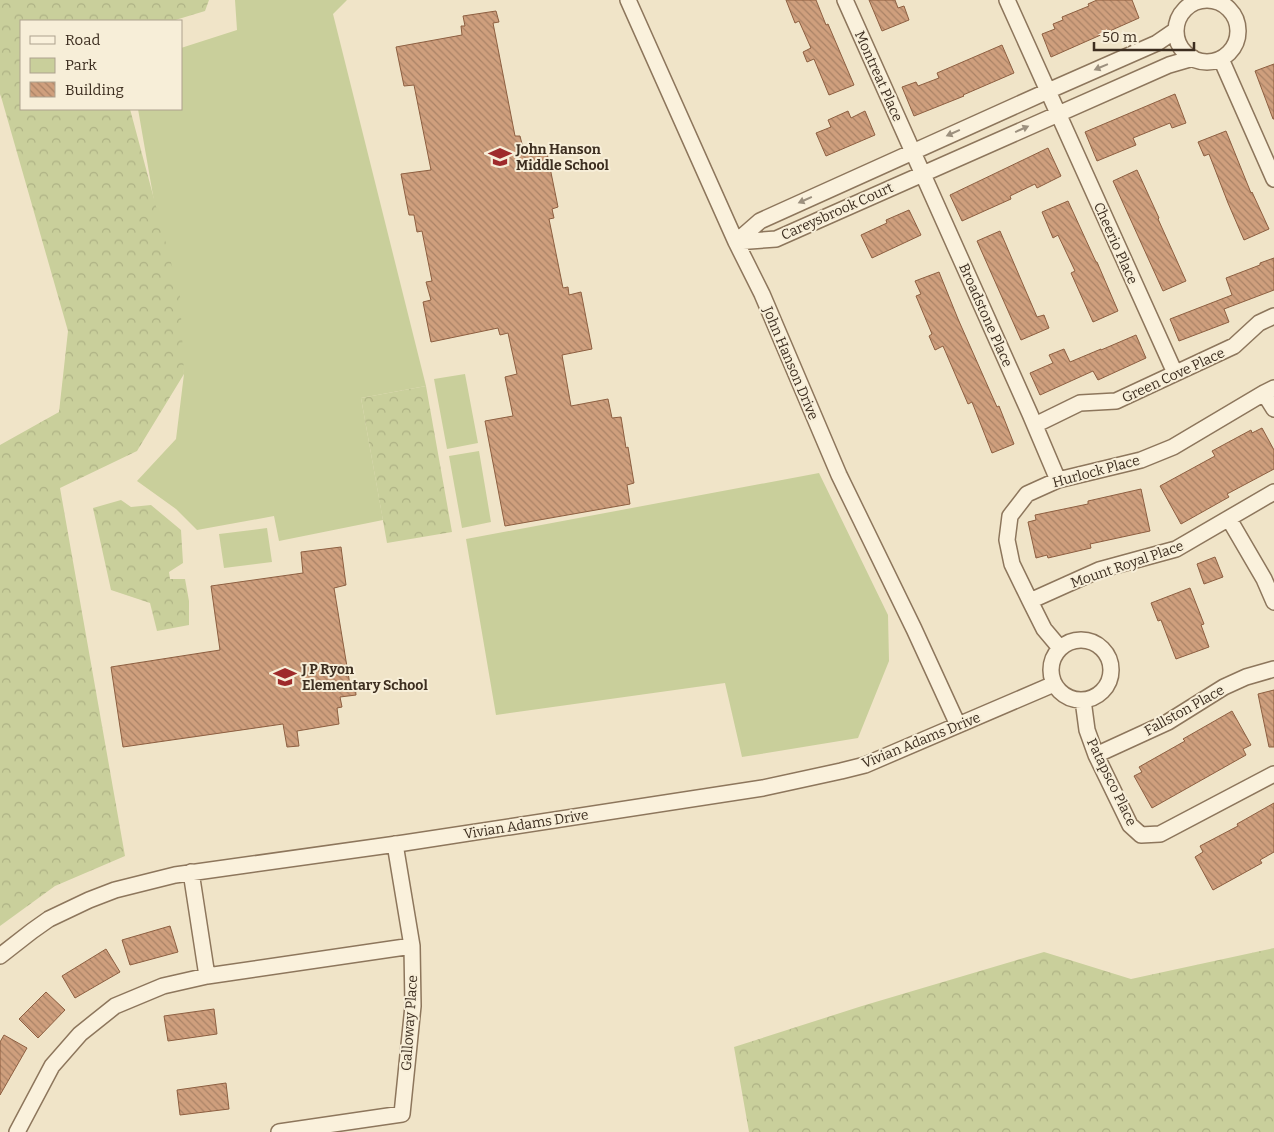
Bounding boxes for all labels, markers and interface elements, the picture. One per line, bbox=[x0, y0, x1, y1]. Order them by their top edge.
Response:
legend bbox=[20, 20, 182, 110]
scale bar bbox=[1094, 20, 1194, 52]
street label: Montreat Place bbox=[851, 28, 906, 124]
text: 50 m bbox=[1102, 28, 1138, 46]
text: Road bbox=[65, 31, 100, 49]
text: Park bbox=[65, 56, 97, 74]
one-way arrow bbox=[1094, 64, 1108, 72]
text: Building bbox=[65, 81, 124, 99]
one-way arrow bbox=[1015, 125, 1029, 133]
one-way arrow bbox=[946, 130, 960, 138]
place label: John Hanson Middle School bbox=[515, 141, 610, 174]
school or university icon: John Hanson Middle School bbox=[487, 144, 513, 170]
street label: Careysbrook Court bbox=[779, 179, 896, 244]
one-way arrow bbox=[798, 197, 812, 205]
street label: Cheerio Place bbox=[1090, 200, 1141, 287]
street label: Broadstone Place bbox=[955, 261, 1016, 370]
street label: John Hanson Drive bbox=[759, 303, 822, 422]
street label: Green Cove Place bbox=[1119, 344, 1227, 407]
street label: Hurlock Place bbox=[1051, 452, 1142, 491]
street label: Mount Royal Place bbox=[1068, 537, 1186, 592]
place label: J P Ryon Elementary School bbox=[301, 661, 428, 694]
school or university icon: J P Ryon Elementary School bbox=[272, 664, 298, 690]
street label: Fallston Place bbox=[1141, 681, 1227, 739]
street label: Vivian Adams Drive bbox=[859, 709, 983, 772]
street label: Patapsco Place bbox=[1083, 736, 1140, 829]
street label: Vivian Adams Drive bbox=[462, 806, 590, 843]
street label: Galloway Place bbox=[398, 974, 421, 1072]

